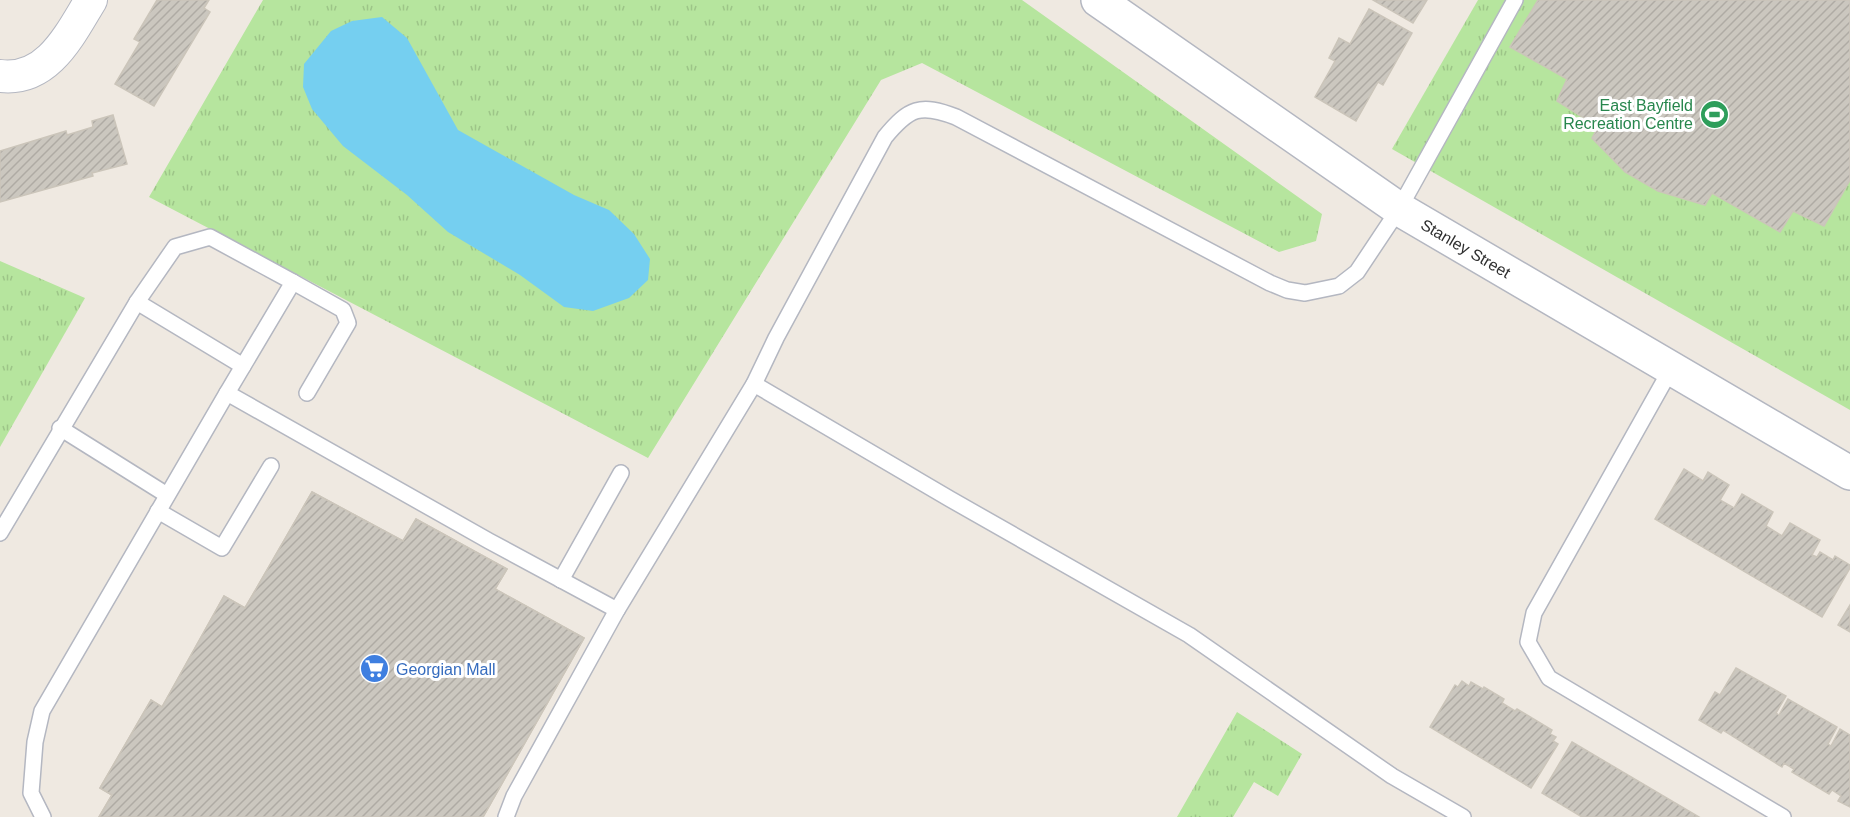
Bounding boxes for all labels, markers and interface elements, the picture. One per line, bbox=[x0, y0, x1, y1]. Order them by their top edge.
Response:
place label: East Bayfield Recreation Centre bbox=[1563, 97, 1693, 132]
sports icon: East Bayfield Recreation Centre bbox=[1698, 98, 1730, 130]
street label: Stanley Street bbox=[1418, 216, 1514, 282]
supermarket icon: Georgian Mall bbox=[359, 653, 391, 685]
place label: Georgian Mall bbox=[396, 661, 496, 678]

